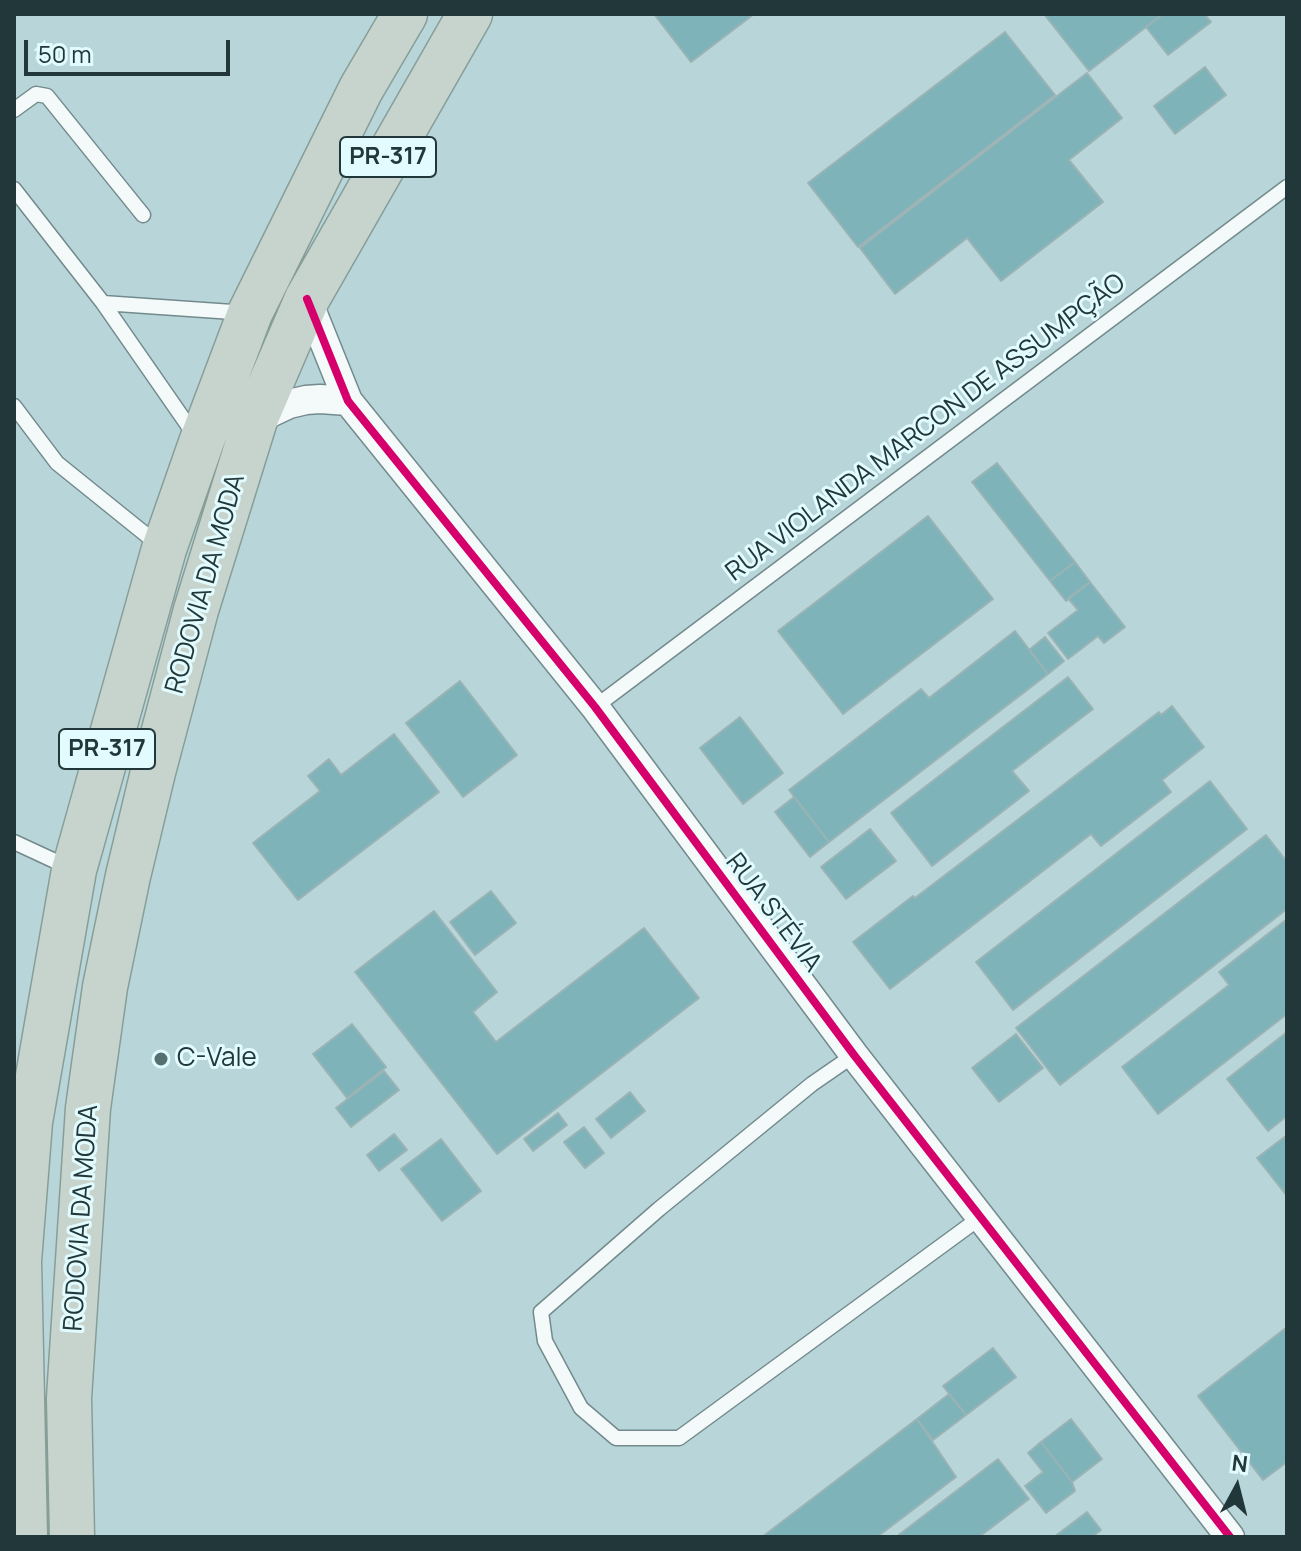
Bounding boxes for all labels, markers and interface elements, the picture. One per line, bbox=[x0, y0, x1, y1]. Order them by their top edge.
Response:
scale bar bbox=[28, 24, 234, 74]
text: 50 m bbox=[38, 37, 92, 70]
road number: PR-317 bbox=[340, 137, 436, 177]
street label: RUA VIOLANDA MARCON DE ASSUMPÇÃO bbox=[720, 268, 1132, 588]
street label: RODOVIA DA MODA bbox=[160, 471, 252, 697]
road number: PR-317 bbox=[59, 729, 155, 769]
street label: RUA STÉVIA bbox=[718, 848, 828, 978]
place label: C-Vale bbox=[177, 1043, 257, 1075]
marker: C-Vale bbox=[152, 1050, 170, 1068]
street label: RODOVIA DA MODA bbox=[59, 1104, 105, 1332]
north arrow bbox=[1197, 1447, 1277, 1527]
text: N bbox=[1230, 1447, 1250, 1479]

